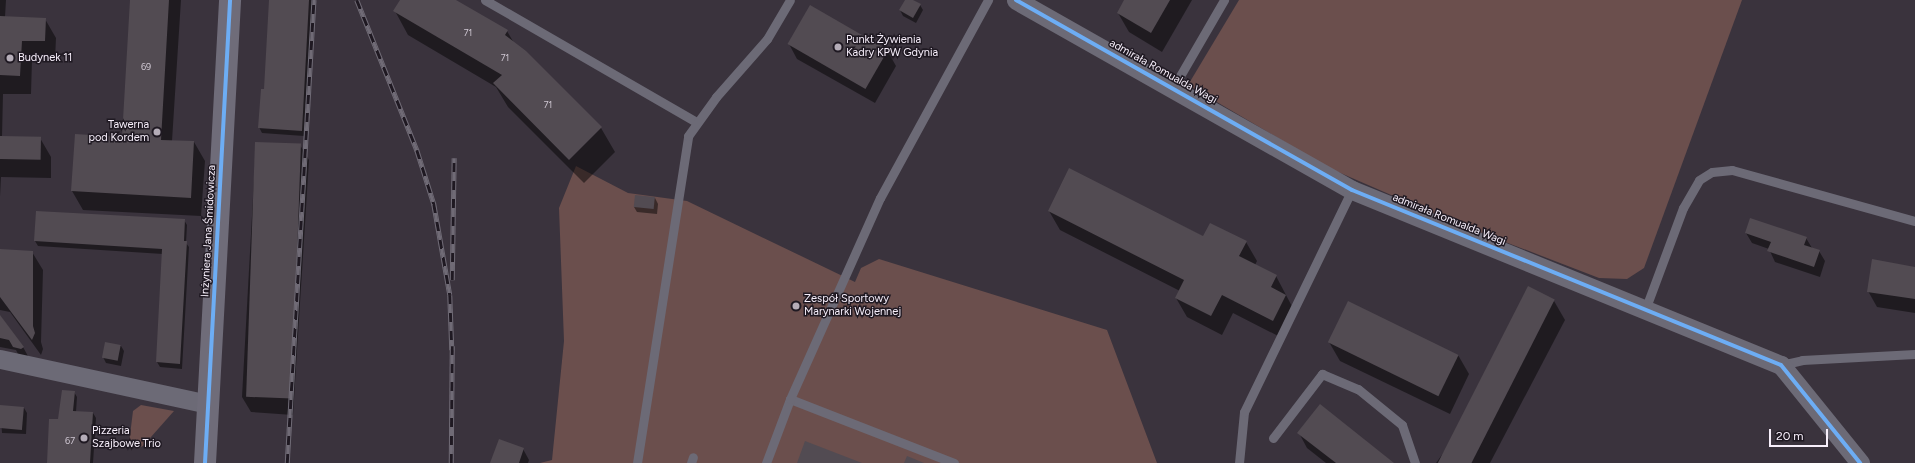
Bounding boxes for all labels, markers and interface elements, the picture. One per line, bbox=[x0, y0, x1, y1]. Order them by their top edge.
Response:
house number: 71 bbox=[464, 28, 472, 38]
place label: Punkt Żywienia Kadry KPW Gdynia bbox=[846, 34, 938, 60]
street label: admirała Romualda Wagi bbox=[1107, 37, 1219, 107]
marker: Punkt Żywienia Kadry KPW Gdynia bbox=[833, 42, 843, 52]
place label: Budynek 11 bbox=[18, 51, 72, 65]
marker: Budynek 11 bbox=[5, 53, 15, 63]
house number: 71 bbox=[501, 53, 509, 63]
house number: 69 bbox=[141, 62, 151, 72]
house number: 71 bbox=[544, 100, 552, 110]
place label: Tawerna pod Kordem bbox=[88, 119, 149, 145]
marker: Tawerna pod Kordem bbox=[152, 127, 162, 137]
street label: Inżyniera Jana Śmidowicza bbox=[199, 165, 219, 297]
street label: admirała Romualda Wagi bbox=[1390, 191, 1508, 249]
place label: Zespół Sportowy Marynarki Wojennej bbox=[804, 293, 901, 319]
marker: Zespół Sportowy Marynarki Wojennej bbox=[791, 301, 801, 311]
scale bar bbox=[1771, 421, 1830, 447]
place label: Pizzeria Szajbowe Trio bbox=[92, 425, 161, 451]
text: 20 m bbox=[1776, 429, 1804, 443]
marker: Pizzeria Szajbowe Trio bbox=[79, 433, 89, 443]
house number: 67 bbox=[65, 436, 75, 446]

